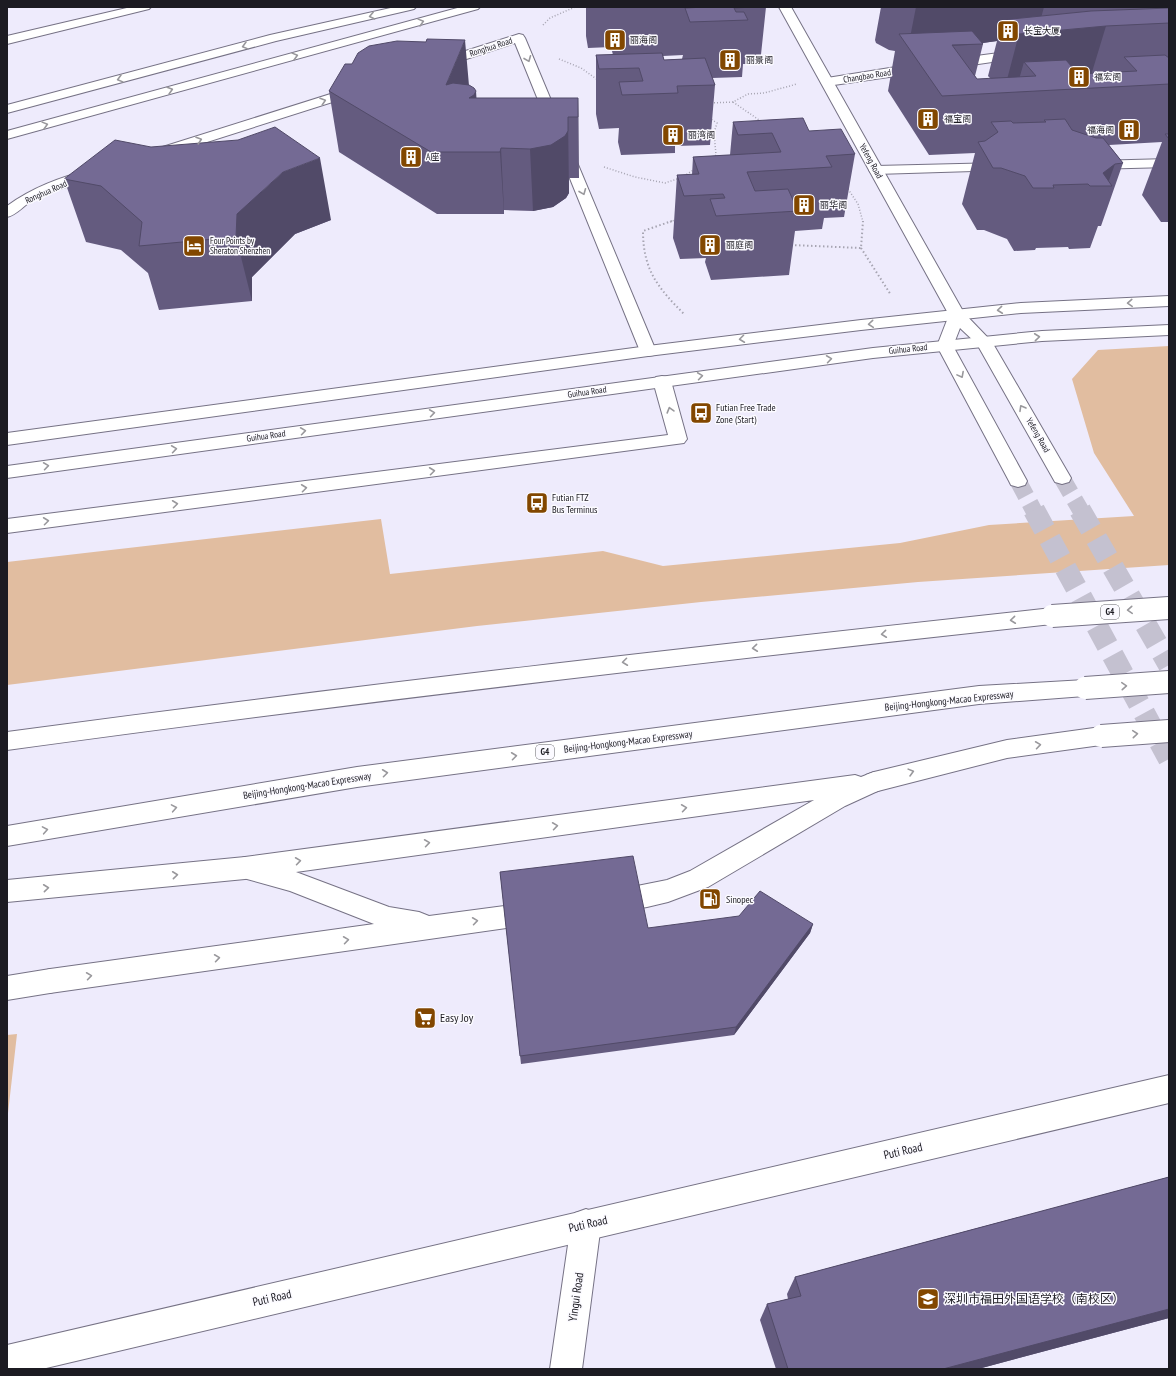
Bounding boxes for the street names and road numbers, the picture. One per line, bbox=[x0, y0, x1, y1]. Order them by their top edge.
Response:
street label: Ronghua Road bbox=[468, 34, 514, 59]
street label: Changbao Road bbox=[842, 66, 892, 85]
street label: Yefeng Road bbox=[857, 141, 886, 180]
street label: Ronghua Road bbox=[23, 177, 68, 206]
street label: Guihua Road bbox=[888, 341, 928, 356]
street label: Guihua Road bbox=[567, 383, 607, 400]
street label: Yefeng Road bbox=[1024, 415, 1053, 454]
street label: Guihua Road bbox=[246, 427, 286, 444]
road number: G4 bbox=[1101, 605, 1119, 619]
street label: Beijing-Hongkong-Macao Expressway bbox=[884, 687, 1014, 714]
street label: Beijing-Hongkong-Macao Expressway bbox=[563, 727, 693, 756]
road number: G4 bbox=[536, 745, 554, 759]
street label: Beijing-Hongkong-Macao Expressway bbox=[242, 769, 372, 802]
street label: Puti Road bbox=[882, 1139, 924, 1162]
street label: Puti Road bbox=[567, 1212, 609, 1235]
street label: Yingui Road bbox=[565, 1271, 586, 1322]
street label: Puti Road bbox=[251, 1286, 293, 1309]

